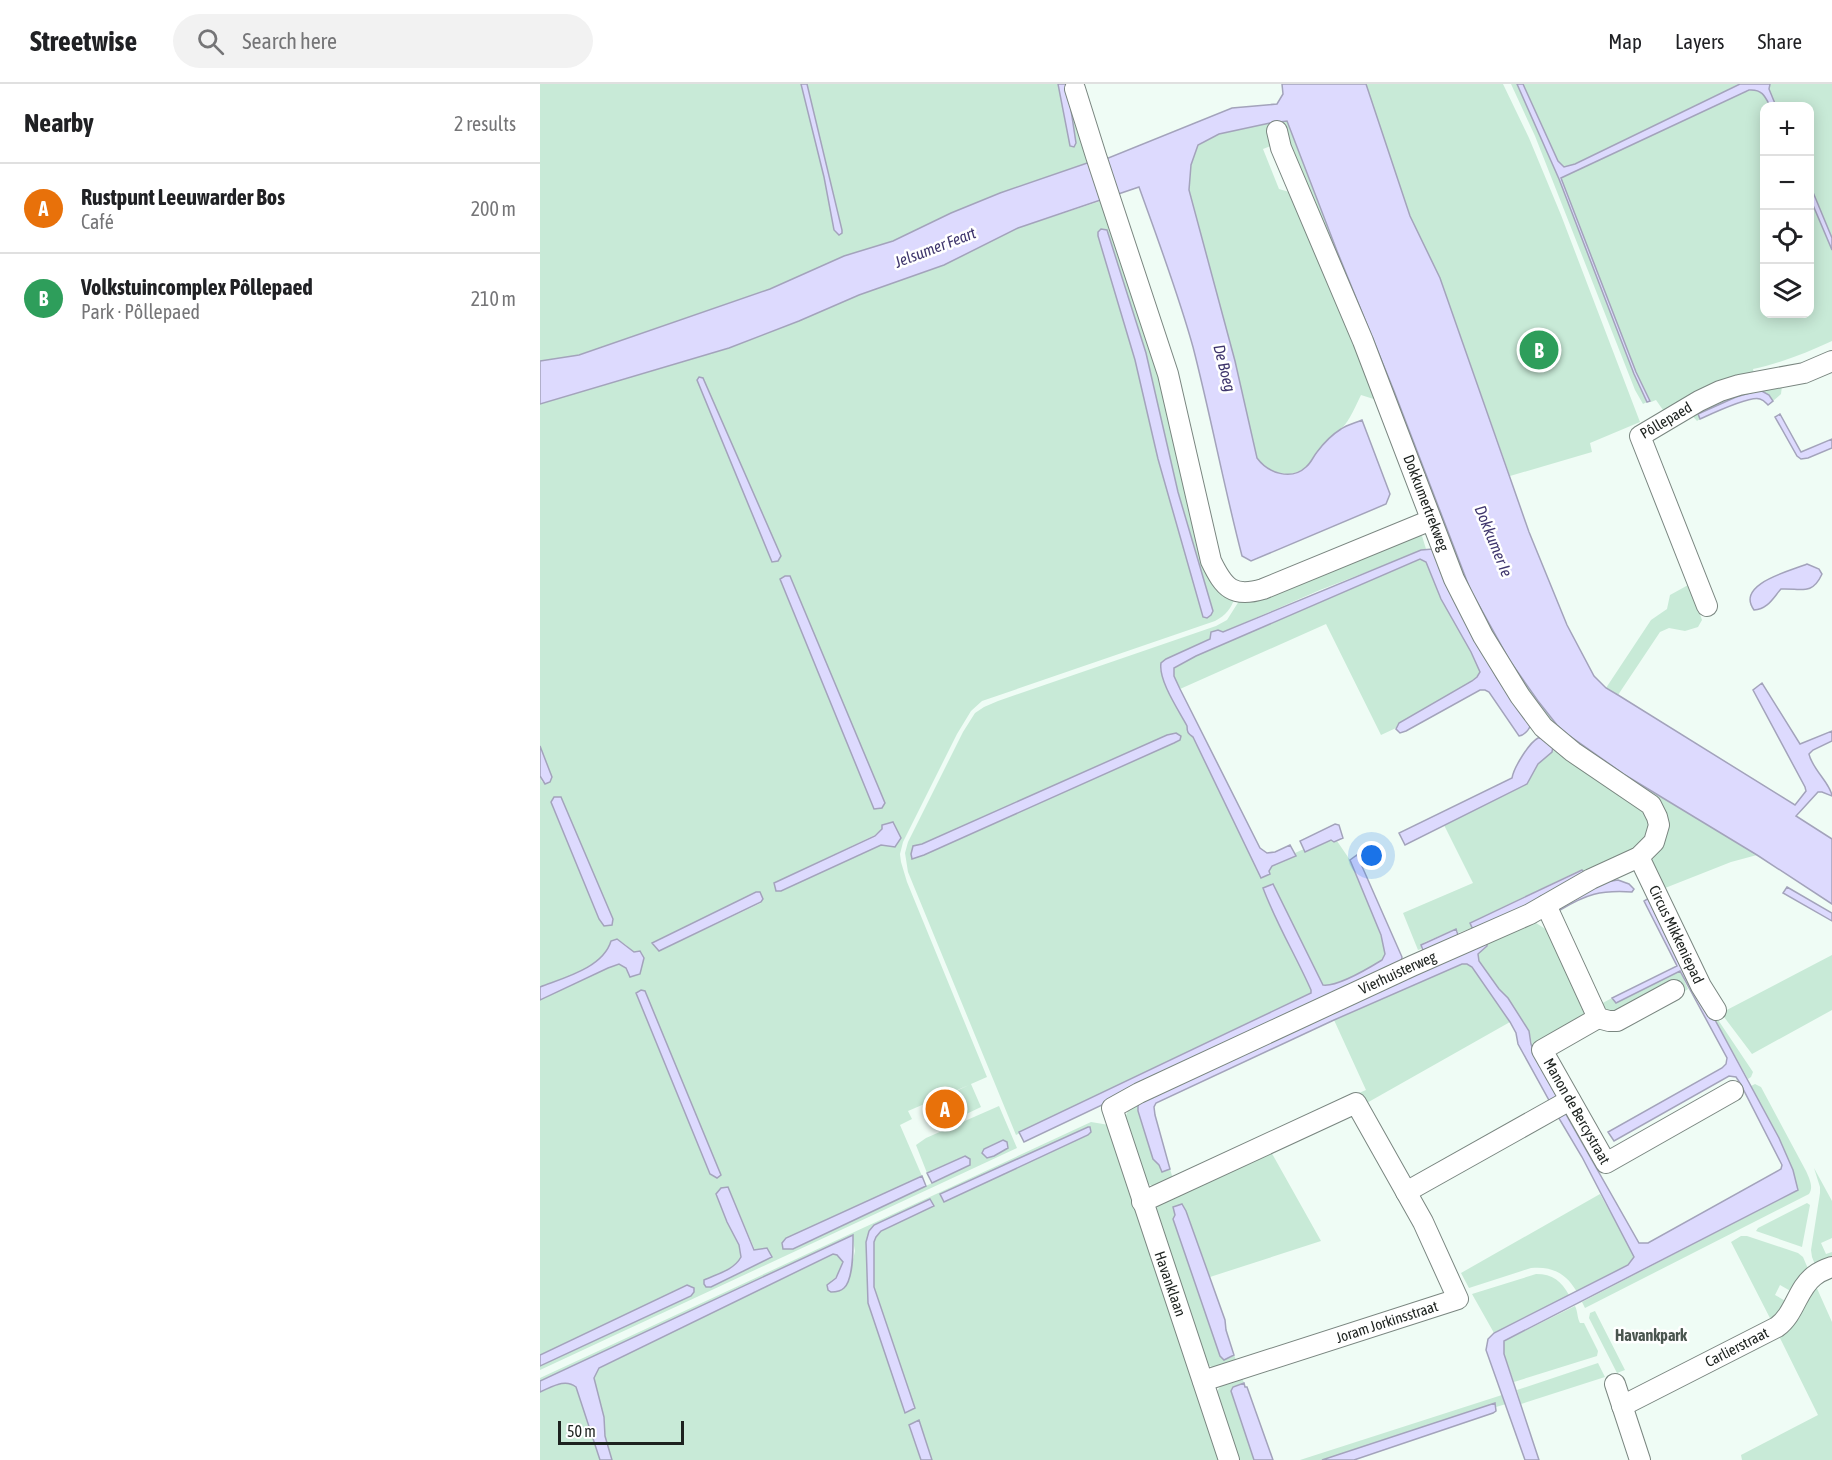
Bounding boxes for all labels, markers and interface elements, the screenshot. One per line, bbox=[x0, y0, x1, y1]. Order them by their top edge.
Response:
search box bbox=[173, 14, 593, 68]
text: Streetwise bbox=[30, 25, 137, 57]
icon: search bbox=[194, 25, 227, 58]
text: Search here bbox=[242, 28, 337, 54]
text: Map bbox=[1608, 29, 1642, 53]
text: Layers bbox=[1675, 29, 1725, 53]
text: Share bbox=[1758, 29, 1802, 53]
map controls bbox=[1760, 102, 1814, 318]
button: + bbox=[1760, 102, 1814, 156]
text: Nearby bbox=[24, 108, 94, 138]
text: 2 results bbox=[454, 112, 516, 135]
button: − bbox=[1760, 156, 1814, 210]
text: Rustpunt Leeuwarder Bos bbox=[81, 184, 285, 210]
text: A bbox=[39, 197, 48, 220]
text: 200 m bbox=[471, 197, 516, 220]
text: Café bbox=[81, 210, 114, 233]
button: locate bbox=[1760, 210, 1814, 264]
water label: Jelsumer Feart bbox=[891, 223, 978, 271]
button: layers bbox=[1760, 264, 1814, 318]
text: Volkstuincomplex Pôllepaed bbox=[81, 274, 313, 300]
text: B bbox=[39, 287, 48, 310]
text: 210 m bbox=[471, 287, 516, 310]
text: Park · Pôllepaed bbox=[81, 300, 200, 323]
pin: B bbox=[1520, 328, 1558, 372]
water label: De Boeg bbox=[1209, 343, 1240, 394]
street label: Pôllepaed bbox=[1637, 398, 1695, 442]
street label: Dokkumertrekweg bbox=[1400, 452, 1453, 554]
water label: Dokkumer Ie bbox=[1472, 503, 1516, 579]
your location bbox=[1357, 841, 1386, 870]
street label: Circus Mikkeniepad bbox=[1646, 882, 1708, 986]
street label: Vierhuisterweg bbox=[1356, 947, 1439, 997]
street label: Manon de Bercystraat bbox=[1540, 1055, 1614, 1167]
pin: A bbox=[926, 1086, 964, 1132]
street label: Havanklaan bbox=[1151, 1249, 1190, 1319]
street label: Joram Jorkinsstraat bbox=[1334, 1297, 1440, 1346]
street label: Carlierstraat bbox=[1702, 1324, 1771, 1370]
district label: Havankpark bbox=[1615, 1326, 1688, 1344]
scale bar bbox=[558, 1418, 684, 1446]
text: 50 m bbox=[567, 1422, 596, 1440]

